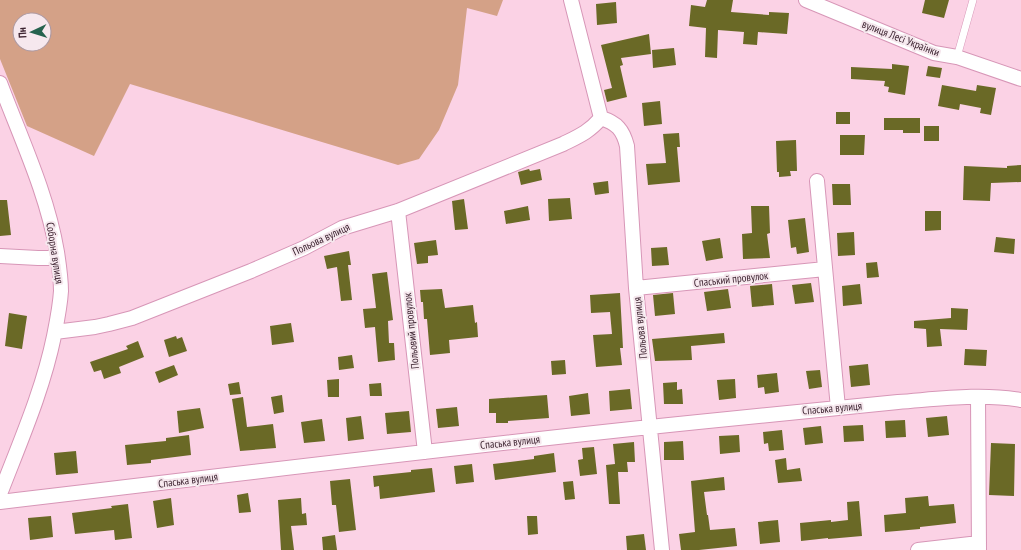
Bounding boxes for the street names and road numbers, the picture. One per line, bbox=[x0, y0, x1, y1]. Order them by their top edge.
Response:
street label: вулиця Лесі Українки bbox=[860, 17, 942, 59]
street label: Польова вулиця bbox=[290, 220, 352, 258]
street label: Соборна вулиця bbox=[43, 221, 67, 285]
street label: Спаський провулок bbox=[693, 268, 770, 290]
street label: Польовий провулок bbox=[400, 292, 422, 370]
street label: Польова вулиця bbox=[630, 297, 650, 359]
street label: Спаська вулиця bbox=[801, 398, 863, 418]
street label: Спаська вулиця bbox=[479, 432, 541, 452]
street label: Спаська вулиця bbox=[157, 469, 219, 491]

